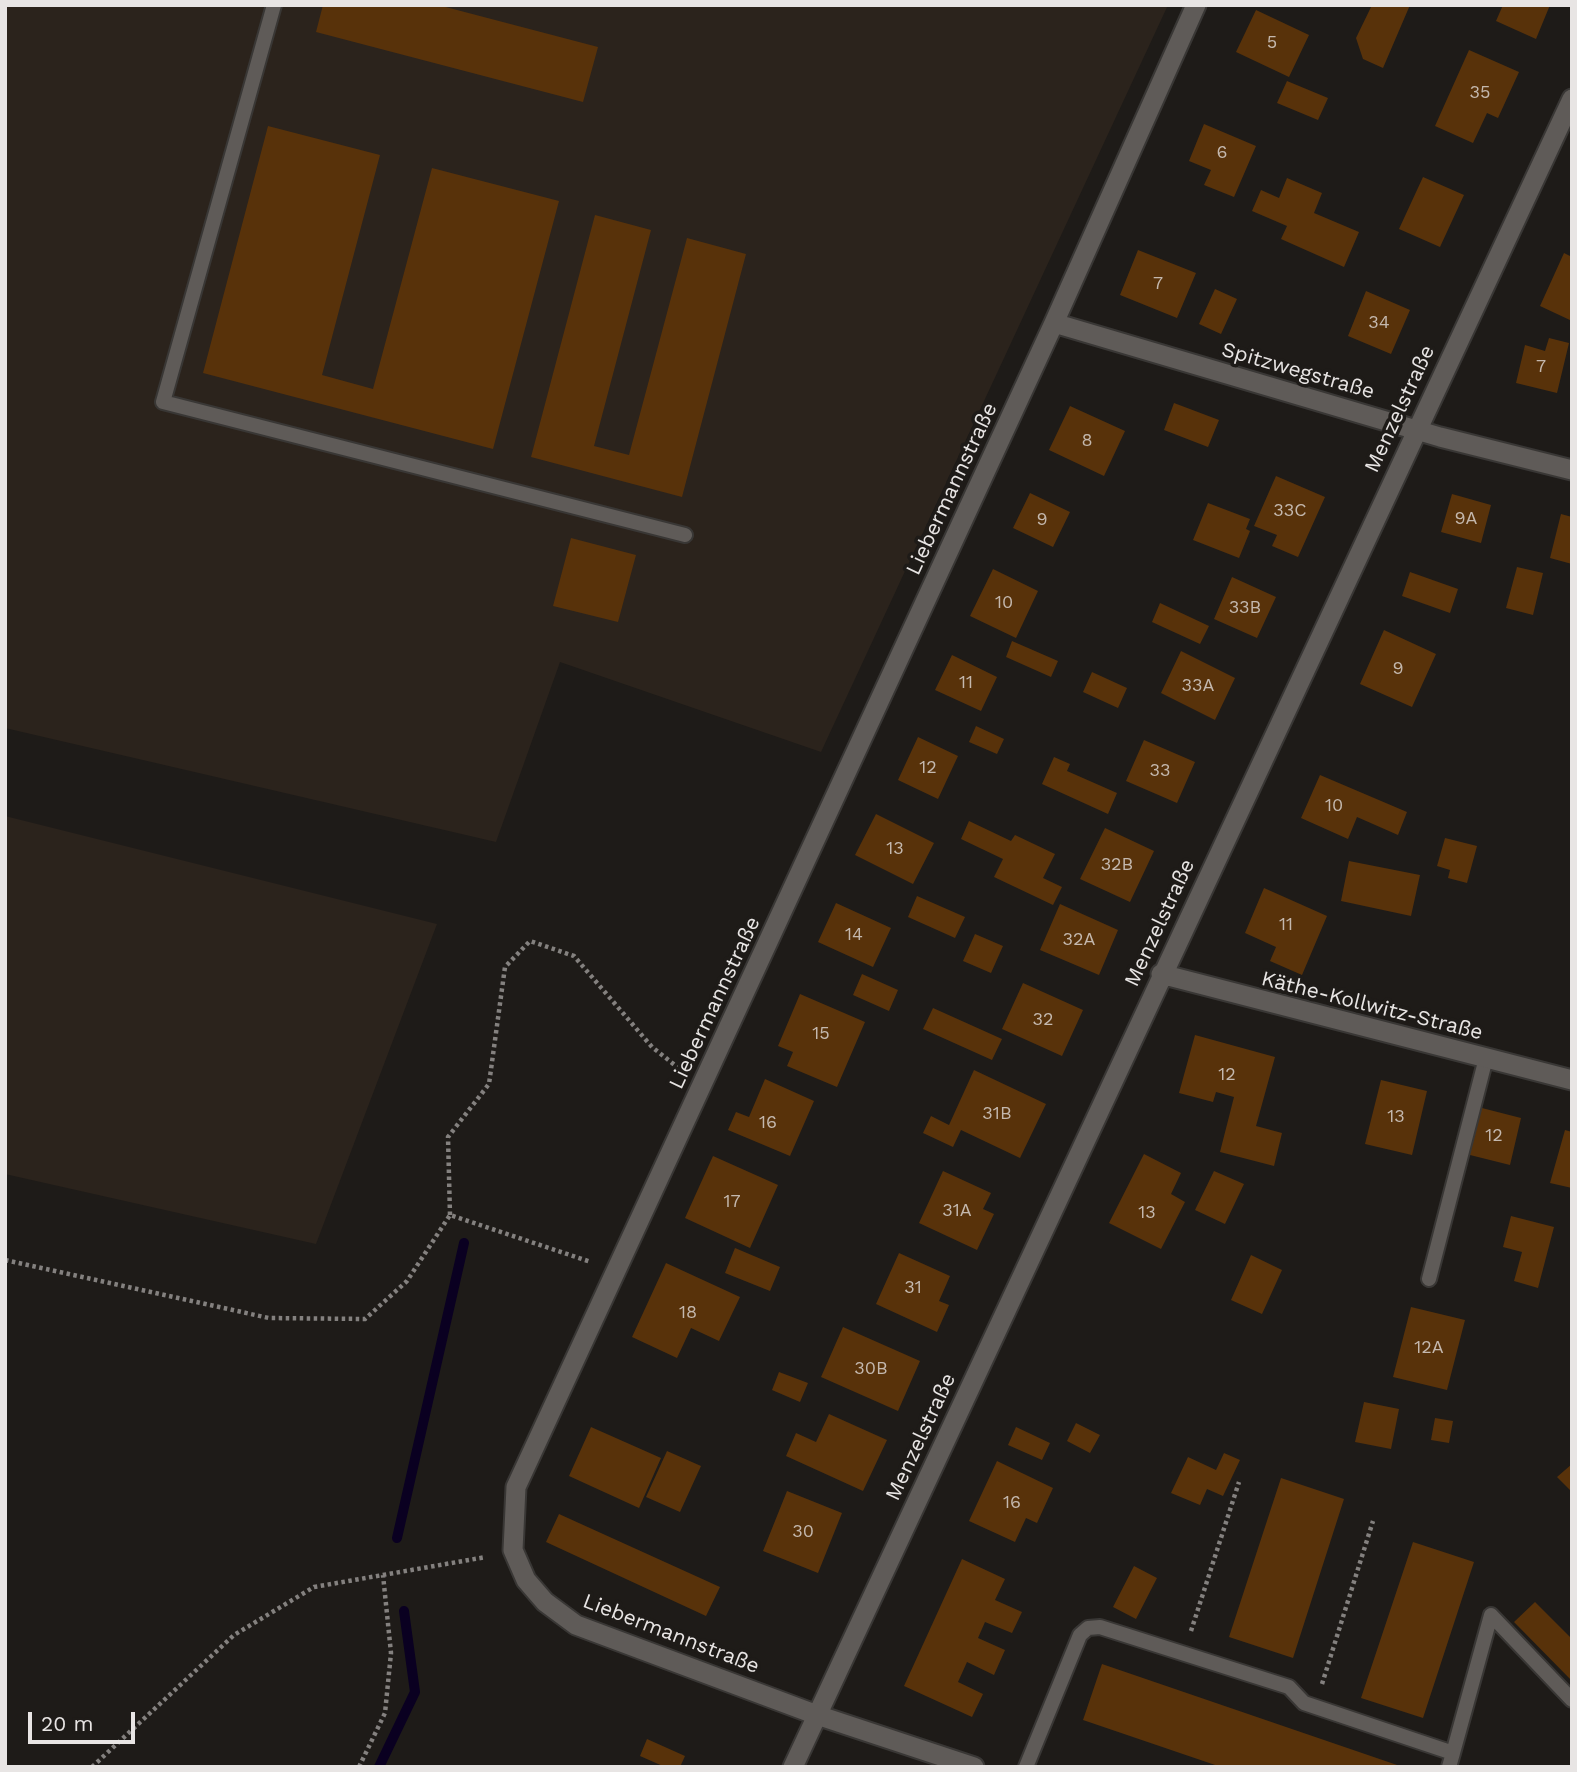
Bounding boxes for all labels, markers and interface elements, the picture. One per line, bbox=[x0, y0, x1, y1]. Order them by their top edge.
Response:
house number: 5 bbox=[1267, 32, 1277, 54]
house number: 35 bbox=[1470, 82, 1490, 104]
house number: 6 bbox=[1217, 142, 1227, 164]
house number: 7 bbox=[1153, 273, 1163, 295]
house number: 34 bbox=[1368, 312, 1390, 334]
street label: Spitzwegstraße bbox=[1219, 337, 1377, 405]
street label: Menzelstraße bbox=[1360, 341, 1440, 477]
house number: 7 bbox=[1536, 356, 1546, 378]
street label: Liebermannstraße bbox=[901, 399, 1003, 579]
house number: 8 bbox=[1081, 430, 1093, 452]
house number: 33C bbox=[1273, 500, 1307, 522]
house number: 9A bbox=[1455, 508, 1477, 530]
house number: 9 bbox=[1036, 509, 1048, 531]
house number: 10 bbox=[995, 592, 1013, 614]
house number: 33B bbox=[1229, 597, 1261, 619]
house number: 9 bbox=[1392, 658, 1404, 680]
house number: 11 bbox=[959, 672, 973, 694]
house number: 33A bbox=[1182, 675, 1214, 697]
house number: 12 bbox=[919, 757, 937, 779]
house number: 33 bbox=[1150, 760, 1170, 782]
house number: 10 bbox=[1325, 795, 1343, 817]
house number: 13 bbox=[886, 838, 904, 860]
house number: 32B bbox=[1101, 854, 1133, 876]
street label: Menzelstraße bbox=[1120, 855, 1200, 991]
street label: Liebermannstraße bbox=[664, 913, 766, 1093]
house number: 11 bbox=[1279, 914, 1293, 936]
house number: 14 bbox=[845, 924, 863, 946]
house number: 32A bbox=[1063, 929, 1095, 951]
street label: Käthe-Kollwitz-Straße bbox=[1259, 966, 1485, 1046]
house number: 32 bbox=[1033, 1009, 1053, 1031]
house number: 15 bbox=[812, 1023, 830, 1045]
house number: 12 bbox=[1218, 1064, 1236, 1086]
house number: 31B bbox=[982, 1103, 1012, 1125]
house number: 13 bbox=[1387, 1106, 1405, 1128]
house number: 16 bbox=[759, 1112, 777, 1134]
house number: 12 bbox=[1485, 1125, 1503, 1147]
house number: 17 bbox=[723, 1191, 741, 1213]
house number: 31A bbox=[942, 1200, 972, 1222]
house number: 13 bbox=[1138, 1202, 1156, 1224]
house number: 31 bbox=[904, 1277, 922, 1299]
house number: 18 bbox=[679, 1302, 697, 1324]
house number: 12A bbox=[1414, 1337, 1444, 1359]
house number: 30B bbox=[854, 1358, 888, 1380]
street label: Menzelstraße bbox=[881, 1369, 961, 1505]
house number: 16 bbox=[1003, 1492, 1021, 1514]
house number: 30 bbox=[792, 1521, 814, 1543]
street label: Liebermannstraße bbox=[579, 1589, 763, 1679]
scale bar bbox=[32, 1698, 138, 1742]
text: 20 m bbox=[41, 1711, 93, 1736]

